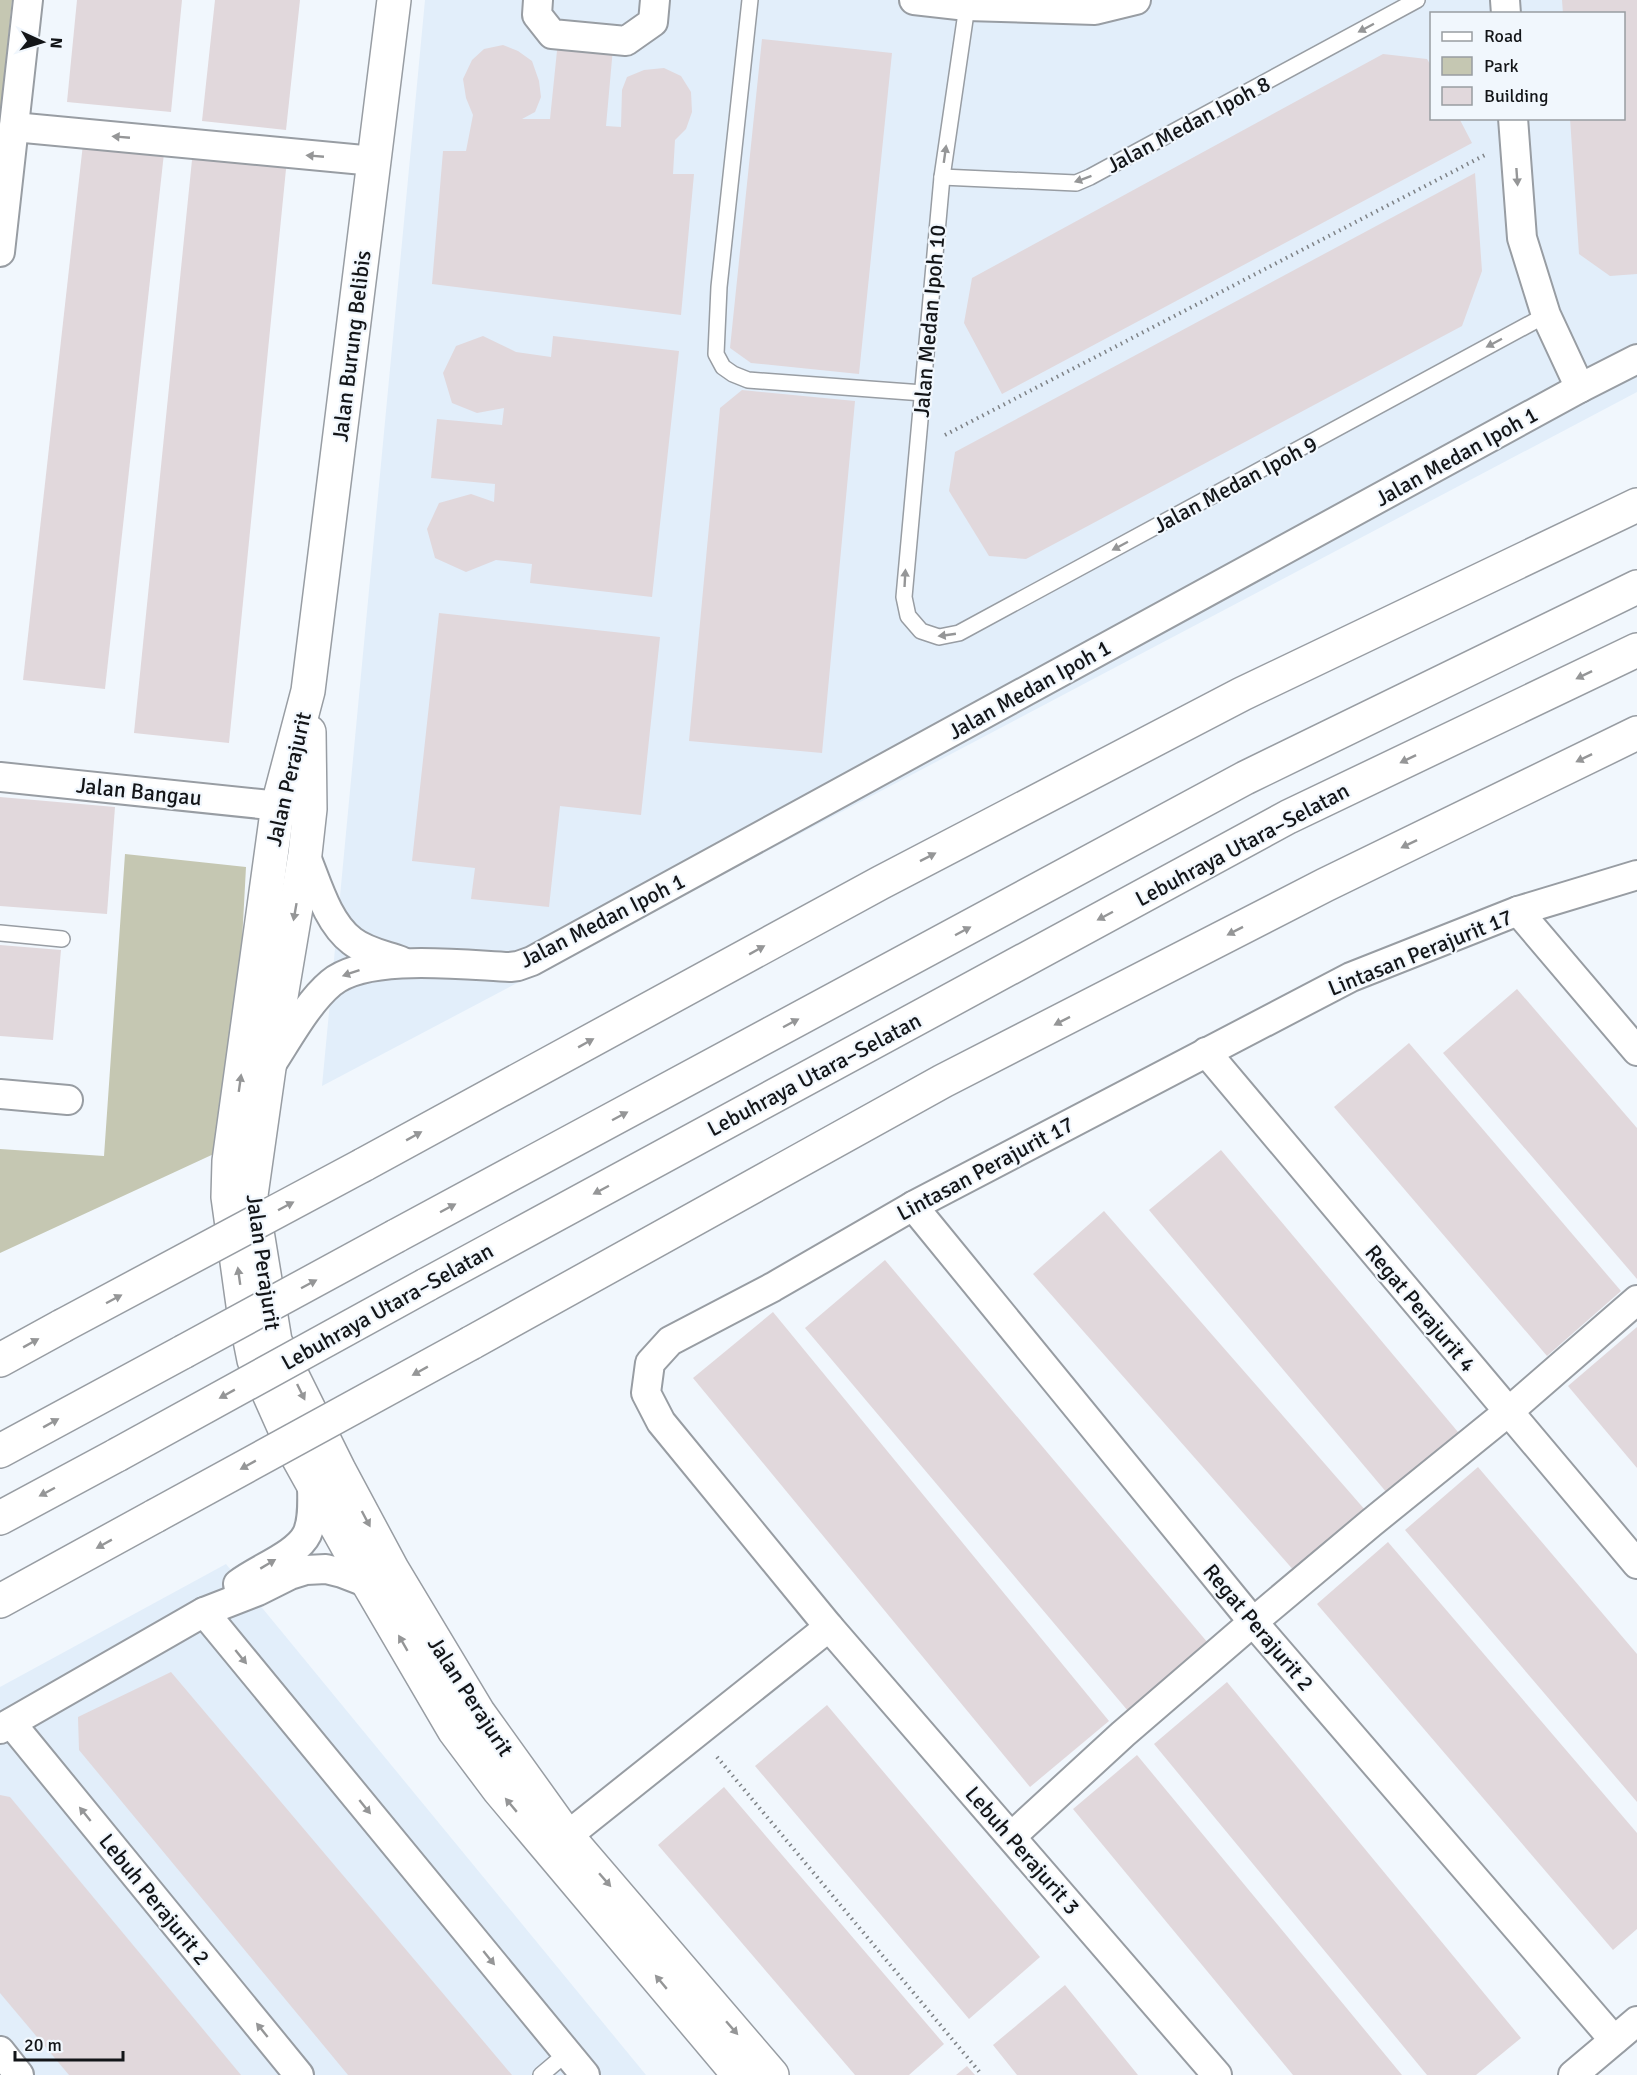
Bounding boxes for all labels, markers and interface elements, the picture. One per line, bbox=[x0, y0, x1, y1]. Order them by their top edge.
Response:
north arrow bbox=[12, 12, 72, 72]
legend bbox=[1430, 12, 1625, 120]
one-way arrow bbox=[1357, 23, 1374, 33]
text: Road bbox=[1484, 25, 1523, 47]
text: N bbox=[46, 37, 66, 49]
text: Park bbox=[1484, 55, 1519, 77]
street label: Jalan Medan Ipoh 8 bbox=[1102, 70, 1275, 179]
text: Building bbox=[1484, 85, 1548, 107]
one-way arrow bbox=[112, 132, 131, 142]
one-way arrow bbox=[941, 144, 950, 163]
one-way arrow bbox=[306, 151, 325, 161]
one-way arrow bbox=[1513, 167, 1522, 186]
one-way arrow bbox=[1074, 175, 1092, 185]
street label: Jalan Medan Ipoh 10 bbox=[908, 223, 951, 419]
street label: Jalan Burung Belibis bbox=[326, 249, 377, 443]
one-way arrow bbox=[1485, 338, 1502, 348]
street label: Jalan Medan Ipoh 1 bbox=[1370, 401, 1542, 512]
street label: Jalan Medan Ipoh 9 bbox=[1149, 430, 1322, 539]
one-way arrow bbox=[1111, 541, 1128, 551]
one-way arrow bbox=[900, 568, 909, 587]
one-way arrow bbox=[937, 631, 956, 640]
street label: Jalan Medan Ipoh 1 bbox=[943, 634, 1115, 745]
one-way arrow bbox=[1576, 670, 1593, 679]
street label: Jalan Perajurit bbox=[260, 709, 317, 849]
one-way arrow bbox=[1576, 754, 1593, 763]
one-way arrow bbox=[1400, 755, 1417, 764]
street label: Jalan Bangau bbox=[75, 771, 203, 812]
street label: Lebuhraya Utara–Selatan bbox=[1131, 777, 1354, 912]
one-way arrow bbox=[1401, 839, 1418, 849]
one-way arrow bbox=[920, 852, 937, 862]
street label: Jalan Medan Ipoh 1 bbox=[515, 867, 689, 974]
one-way arrow bbox=[290, 903, 299, 922]
street label: Lintasan Perajurit 17 bbox=[1324, 903, 1516, 1002]
one-way arrow bbox=[1097, 911, 1113, 922]
one-way arrow bbox=[954, 926, 971, 936]
one-way arrow bbox=[1226, 926, 1244, 936]
one-way arrow bbox=[748, 945, 765, 955]
one-way arrow bbox=[342, 968, 360, 978]
street label: Lebuhraya Utara–Selatan bbox=[703, 1007, 926, 1142]
one-way arrow bbox=[1053, 1016, 1070, 1025]
one-way arrow bbox=[783, 1018, 800, 1028]
one-way arrow bbox=[577, 1038, 594, 1048]
one-way arrow bbox=[235, 1073, 244, 1092]
street label: Lintasan Perajurit 17 bbox=[892, 1110, 1078, 1226]
one-way arrow bbox=[611, 1111, 628, 1121]
one-way arrow bbox=[406, 1132, 423, 1142]
one-way arrow bbox=[592, 1185, 609, 1195]
street label: Jalan Perajurit bbox=[241, 1192, 286, 1332]
one-way arrow bbox=[277, 1201, 294, 1211]
one-way arrow bbox=[439, 1204, 457, 1214]
street label: Lebuhraya Utara–Selatan bbox=[277, 1237, 498, 1376]
street label: Regat Perajurit 4 bbox=[1360, 1239, 1482, 1378]
one-way arrow bbox=[234, 1267, 243, 1286]
one-way arrow bbox=[300, 1279, 317, 1289]
one-way arrow bbox=[106, 1294, 123, 1304]
one-way arrow bbox=[23, 1338, 40, 1348]
one-way arrow bbox=[411, 1366, 428, 1376]
one-way arrow bbox=[296, 1384, 305, 1401]
one-way arrow bbox=[218, 1389, 235, 1399]
one-way arrow bbox=[43, 1418, 60, 1428]
one-way arrow bbox=[240, 1460, 257, 1470]
one-way arrow bbox=[38, 1487, 55, 1497]
one-way arrow bbox=[361, 1511, 371, 1528]
one-way arrow bbox=[95, 1539, 112, 1549]
street label: Regat Perajurit 2 bbox=[1198, 1558, 1320, 1696]
one-way arrow bbox=[260, 1559, 277, 1569]
street label: Jalan Perajurit bbox=[422, 1631, 519, 1761]
one-way arrow bbox=[398, 1634, 408, 1651]
one-way arrow bbox=[235, 1649, 248, 1665]
street label: Lebuh Perajurit 3 bbox=[960, 1781, 1086, 1920]
one-way arrow bbox=[505, 1797, 518, 1812]
one-way arrow bbox=[358, 1800, 371, 1815]
one-way arrow bbox=[79, 1806, 92, 1822]
street label: Lebuh Perajurit 2 bbox=[93, 1828, 216, 1970]
one-way arrow bbox=[598, 1873, 612, 1888]
one-way arrow bbox=[482, 1950, 495, 1965]
one-way arrow bbox=[654, 1974, 667, 1990]
one-way arrow bbox=[725, 2020, 738, 2035]
one-way arrow bbox=[256, 2022, 269, 2038]
scale bar bbox=[15, 2024, 123, 2062]
text: 20 m bbox=[24, 2034, 62, 2056]

